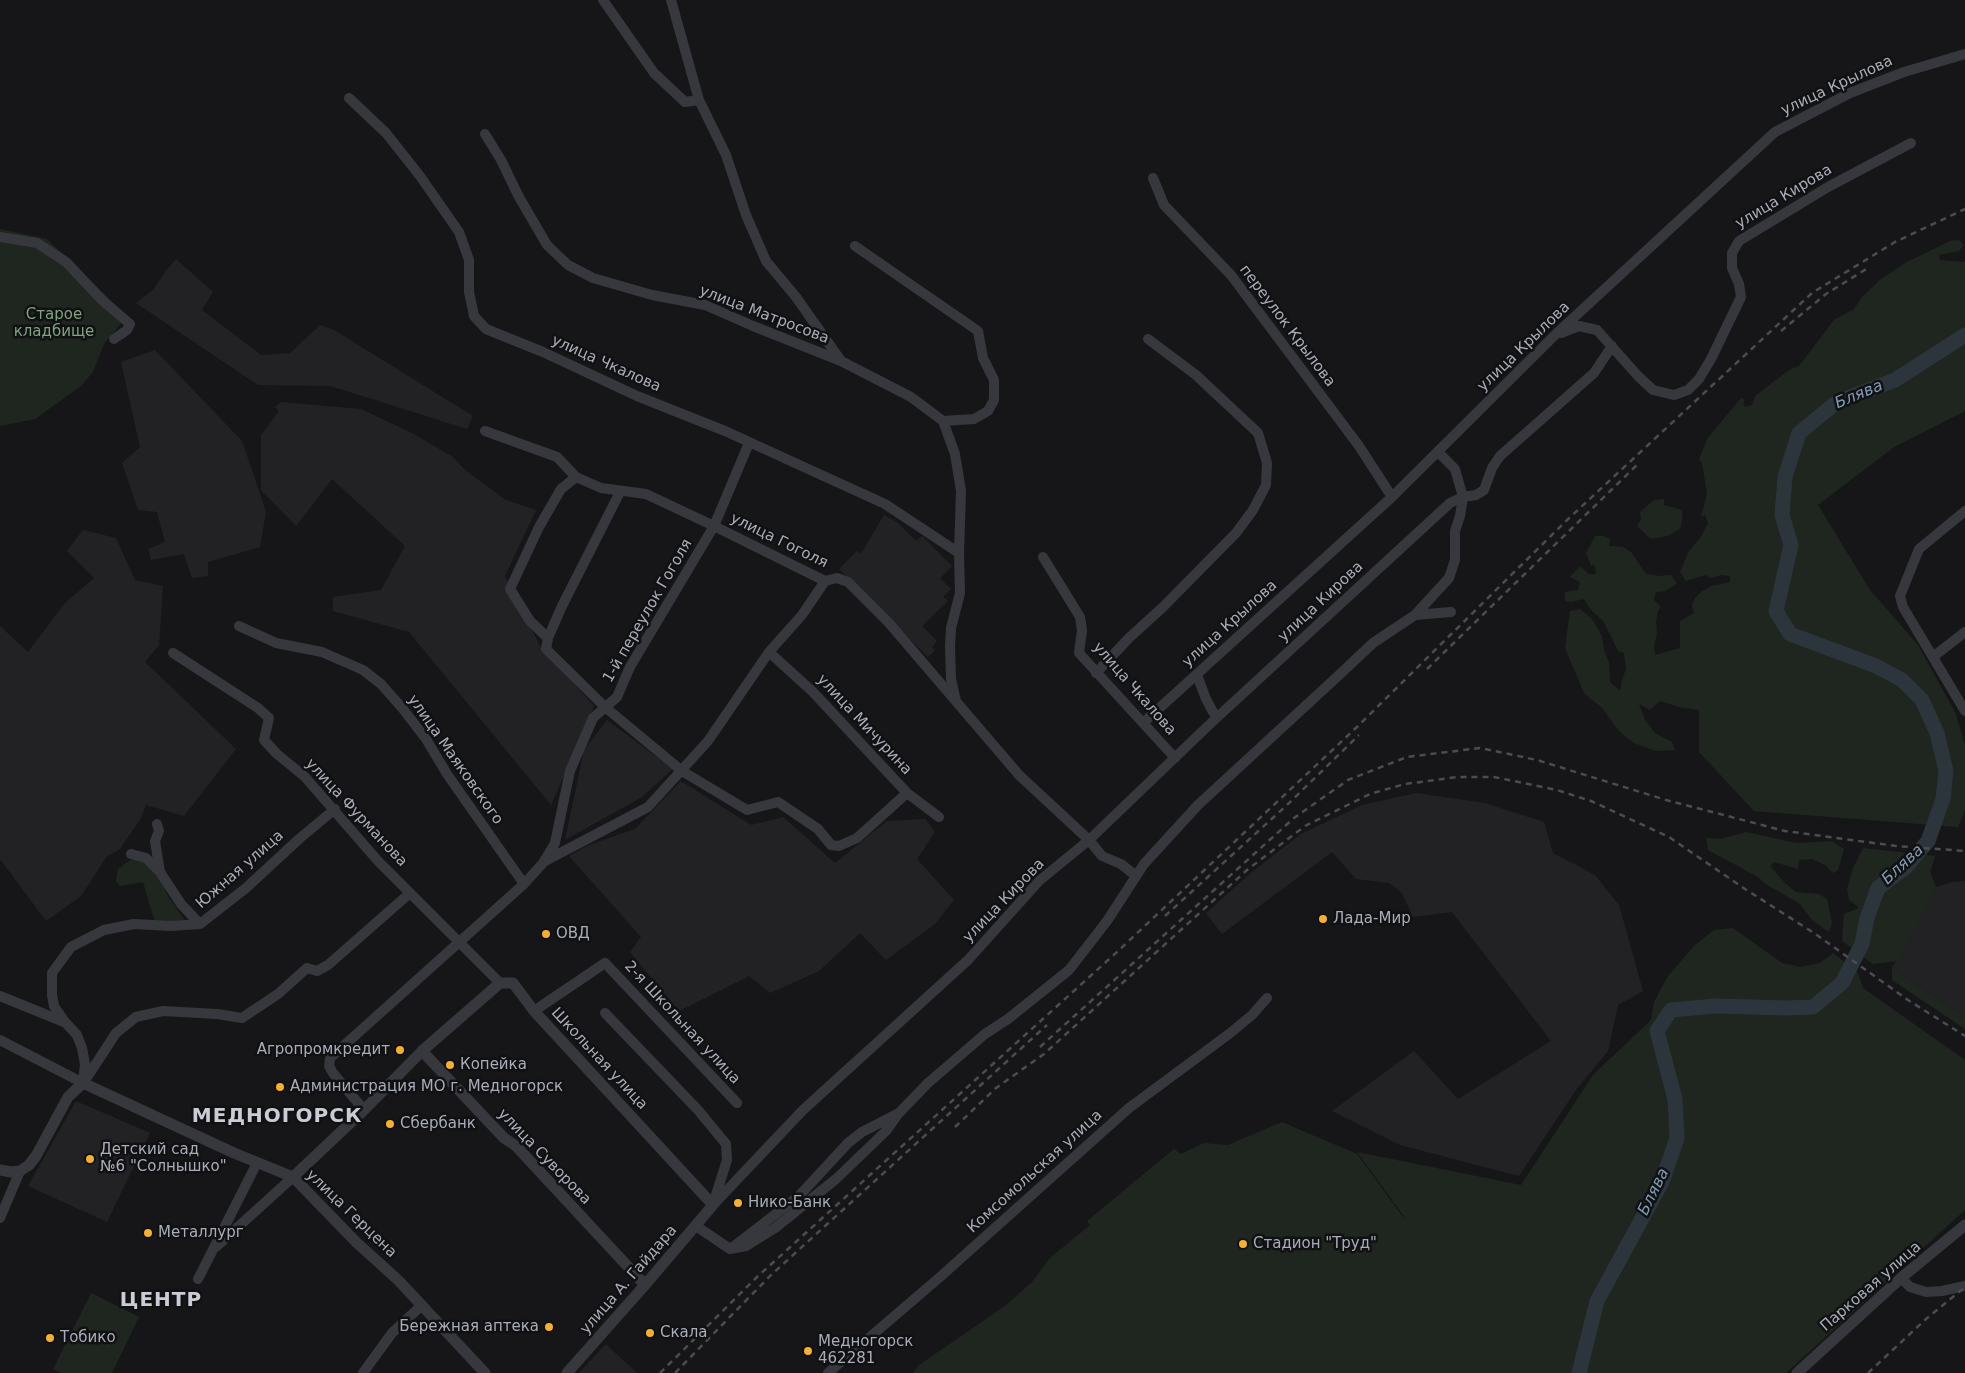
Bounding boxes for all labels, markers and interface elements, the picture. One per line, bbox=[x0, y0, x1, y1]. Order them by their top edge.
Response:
street label: улица Крылова bbox=[1778, 52, 1896, 120]
street label: улица Кирова bbox=[1732, 161, 1836, 233]
street label: переулок Крылова bbox=[1235, 261, 1339, 391]
street label: улица Матросова bbox=[697, 282, 831, 348]
street label: улица Крылова bbox=[1474, 298, 1574, 396]
park label: Старое кладбище bbox=[14, 306, 94, 341]
street label: улица Чкалова bbox=[549, 332, 663, 396]
water label: Блява bbox=[1832, 376, 1886, 414]
street label: улица Гоголя bbox=[727, 510, 831, 572]
street label: 1-й переулок Гоголя bbox=[600, 536, 696, 686]
street label: улица Кирова bbox=[1275, 558, 1367, 646]
street label: улица Крылова bbox=[1179, 577, 1281, 671]
street label: улица Чкалова bbox=[1089, 639, 1179, 739]
street label: улица Мичурина bbox=[813, 671, 915, 779]
street label: улица Маяковского bbox=[403, 692, 507, 828]
street label: улица Фурманова bbox=[301, 755, 411, 871]
street label: Южная улица bbox=[193, 827, 287, 913]
water label: Блява bbox=[1878, 841, 1928, 889]
street label: улица Кирова bbox=[959, 855, 1049, 947]
place label: Лада-Мир bbox=[1333, 910, 1411, 928]
marker: Лада-Мир bbox=[1317, 913, 1329, 925]
place label: ОВД bbox=[556, 925, 590, 943]
marker: ОВД bbox=[540, 928, 552, 940]
street label: 2-я Школьная улица bbox=[620, 958, 744, 1088]
street label: Школьная улица bbox=[547, 1004, 651, 1114]
place label: Агропромкредит bbox=[257, 1041, 390, 1059]
marker: Агропромкредит bbox=[394, 1044, 406, 1056]
place label: Копейка bbox=[460, 1056, 527, 1074]
marker: Копейка bbox=[444, 1059, 456, 1071]
place label: Администрация МО г. Медногорск bbox=[290, 1078, 563, 1096]
marker: Администрация МО г. Медногорск bbox=[274, 1081, 286, 1093]
district label: МЕДНОГОРСК bbox=[190, 1105, 364, 1129]
street label: улица Суворова bbox=[494, 1105, 594, 1209]
street label: Комсомольская улица bbox=[964, 1107, 1106, 1237]
place label: Сбербанк bbox=[400, 1115, 476, 1133]
marker: Сбербанк bbox=[384, 1118, 396, 1130]
place label: Детский сад №6 "Солнышко" bbox=[100, 1141, 227, 1176]
marker: Детский сад №6 "Солнышко" bbox=[84, 1153, 96, 1165]
water label: Блява bbox=[1634, 1165, 1674, 1219]
street label: улица Герцена bbox=[302, 1166, 400, 1262]
place label: Нико-Банк bbox=[748, 1194, 831, 1212]
marker: Нико-Банк bbox=[732, 1197, 744, 1209]
street label: улица А. Гайдара bbox=[577, 1222, 681, 1338]
place label: Металлург bbox=[158, 1224, 244, 1242]
marker: Металлург bbox=[142, 1227, 154, 1239]
place label: Стадион "Труд" bbox=[1253, 1235, 1377, 1253]
marker: Стадион "Труд" bbox=[1237, 1238, 1249, 1250]
street label: Парковая улица bbox=[1817, 1238, 1925, 1336]
district label: ЦЕНТР bbox=[119, 1289, 203, 1313]
place label: Бережная аптека bbox=[399, 1318, 539, 1336]
marker: Бережная аптека bbox=[543, 1321, 555, 1333]
place label: Скала bbox=[660, 1324, 708, 1342]
marker: Скала bbox=[644, 1327, 656, 1339]
place label: Тобико bbox=[60, 1329, 116, 1347]
marker: Тобико bbox=[44, 1332, 56, 1344]
place label: Медногорск 462281 bbox=[818, 1333, 913, 1368]
marker: Медногорск 462281 bbox=[802, 1345, 814, 1357]

